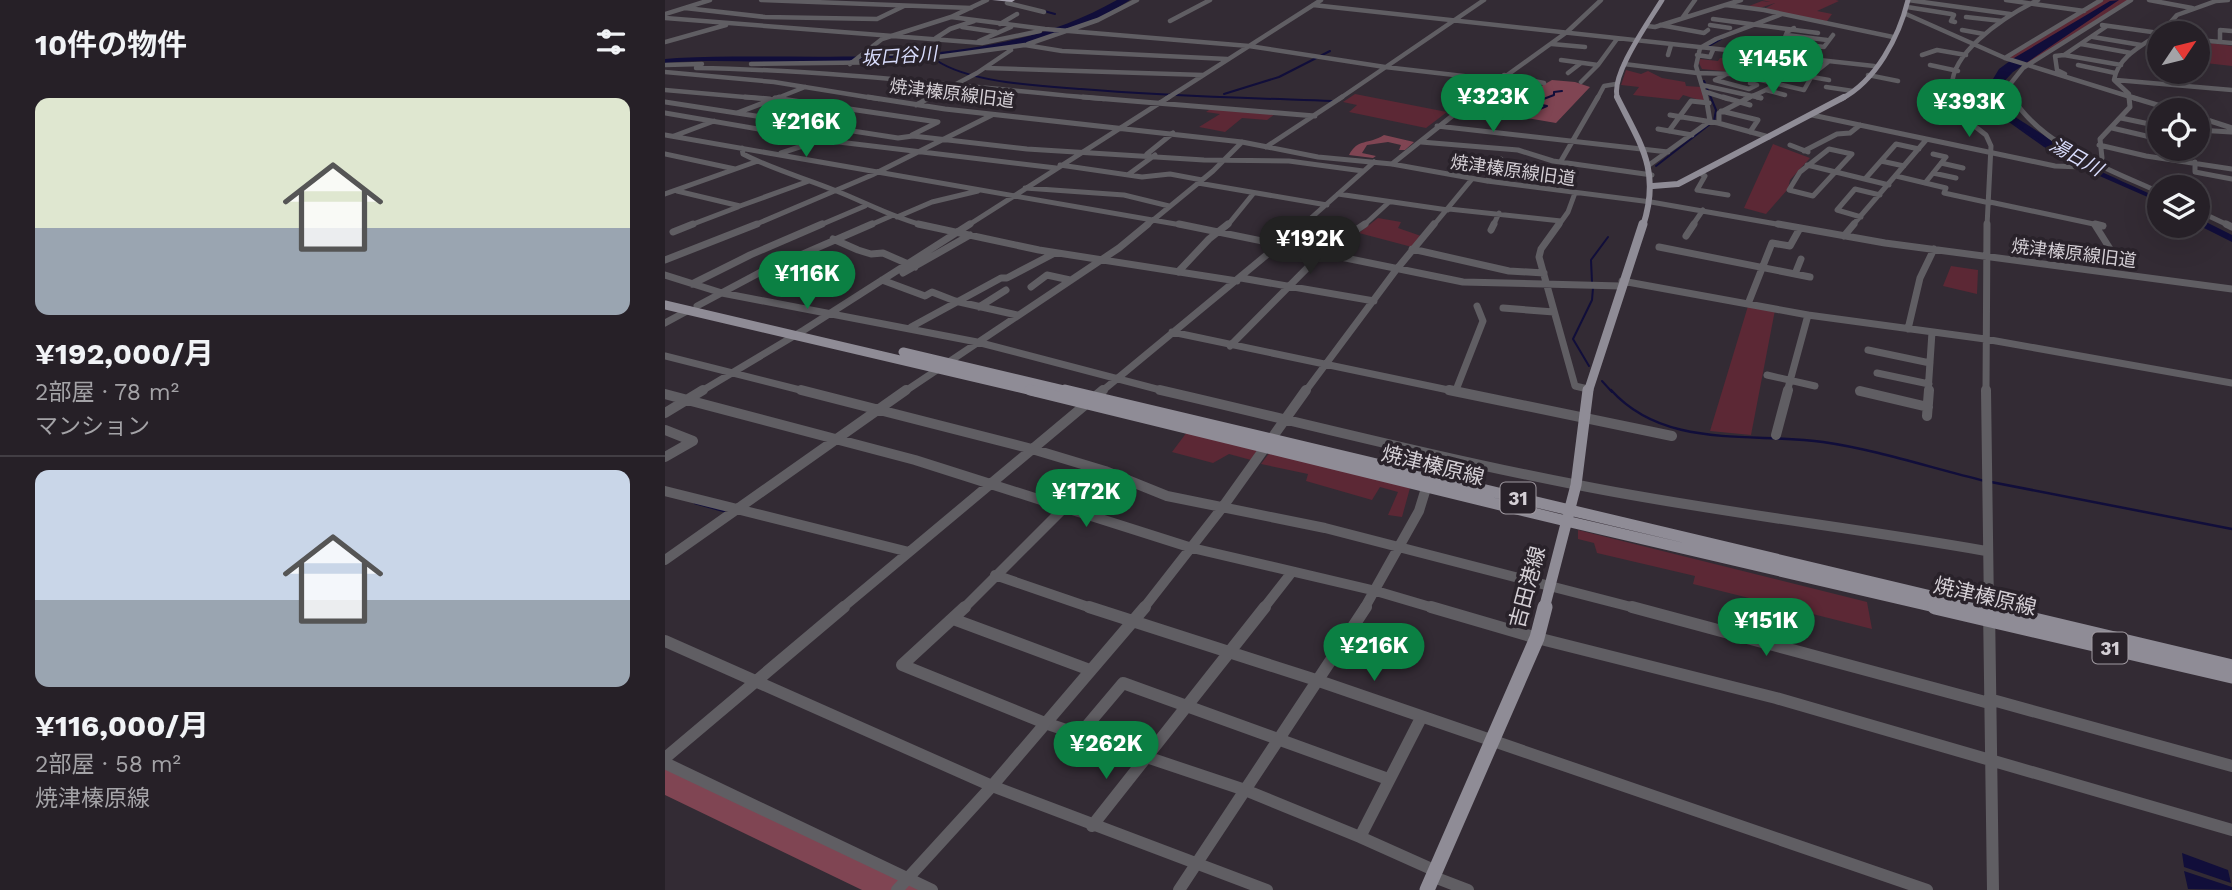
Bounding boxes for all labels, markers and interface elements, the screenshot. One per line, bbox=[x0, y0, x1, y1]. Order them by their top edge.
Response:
north arrow bbox=[2147, 21, 2210, 84]
map controls bbox=[2147, 21, 2210, 238]
icon: filters bbox=[592, 23, 630, 61]
text: 10件の物件 bbox=[35, 27, 187, 62]
pin: ¥145K bbox=[1724, 36, 1822, 96]
water label: 坂口谷川 bbox=[860, 42, 940, 70]
text: ¥145K bbox=[1738, 45, 1808, 72]
pin: ¥323K bbox=[1444, 74, 1542, 134]
street label: 焼津榛原線旧道 bbox=[888, 75, 1016, 111]
pin: ¥393K bbox=[1920, 80, 2018, 139]
text: ¥323K bbox=[1457, 83, 1529, 110]
text: ¥393K bbox=[1933, 88, 2005, 115]
button: locate bbox=[2147, 98, 2210, 161]
pin: ¥216K bbox=[757, 100, 855, 159]
text: ¥216K bbox=[771, 108, 841, 135]
water label: 湯日川 bbox=[2045, 133, 2108, 182]
icon: home bbox=[270, 144, 396, 270]
street label: 焼津榛原線旧道 bbox=[1449, 151, 1577, 189]
button: layers bbox=[2147, 175, 2210, 238]
pin: ¥192K bbox=[1261, 216, 1359, 276]
text: ¥192K bbox=[1275, 225, 1345, 252]
street label: 焼津榛原線旧道 bbox=[2010, 235, 2138, 271]
pin: ¥116K bbox=[758, 252, 856, 311]
text: ¥116K bbox=[774, 260, 840, 287]
text: ¥192,000/月 bbox=[35, 336, 214, 371]
text: 2部屋 · 78 m² bbox=[35, 379, 179, 406]
text: マンション bbox=[35, 413, 150, 440]
street label: 焼津榛原線 bbox=[1379, 440, 1487, 490]
pin: ¥172K bbox=[1037, 470, 1135, 529]
text: ¥172K bbox=[1052, 478, 1120, 505]
road number: 31 bbox=[1501, 482, 1535, 513]
icon: home bbox=[270, 516, 396, 642]
street label: 吉田港線 bbox=[1504, 543, 1550, 631]
street label: 焼津榛原線 bbox=[1931, 572, 2039, 620]
pin: ¥151K bbox=[1717, 598, 1815, 658]
text: ¥151K bbox=[1734, 607, 1798, 634]
pin: ¥216K bbox=[1325, 624, 1423, 683]
text: ¥216K bbox=[1339, 632, 1409, 659]
road number: 31 bbox=[2093, 632, 2127, 664]
text: ¥116,000/月 bbox=[35, 708, 209, 743]
pin: ¥262K bbox=[1057, 722, 1155, 781]
text: ¥262K bbox=[1070, 730, 1142, 757]
text: 2部屋 · 58 m² bbox=[35, 751, 181, 778]
text: 焼津榛原線 bbox=[35, 785, 150, 812]

